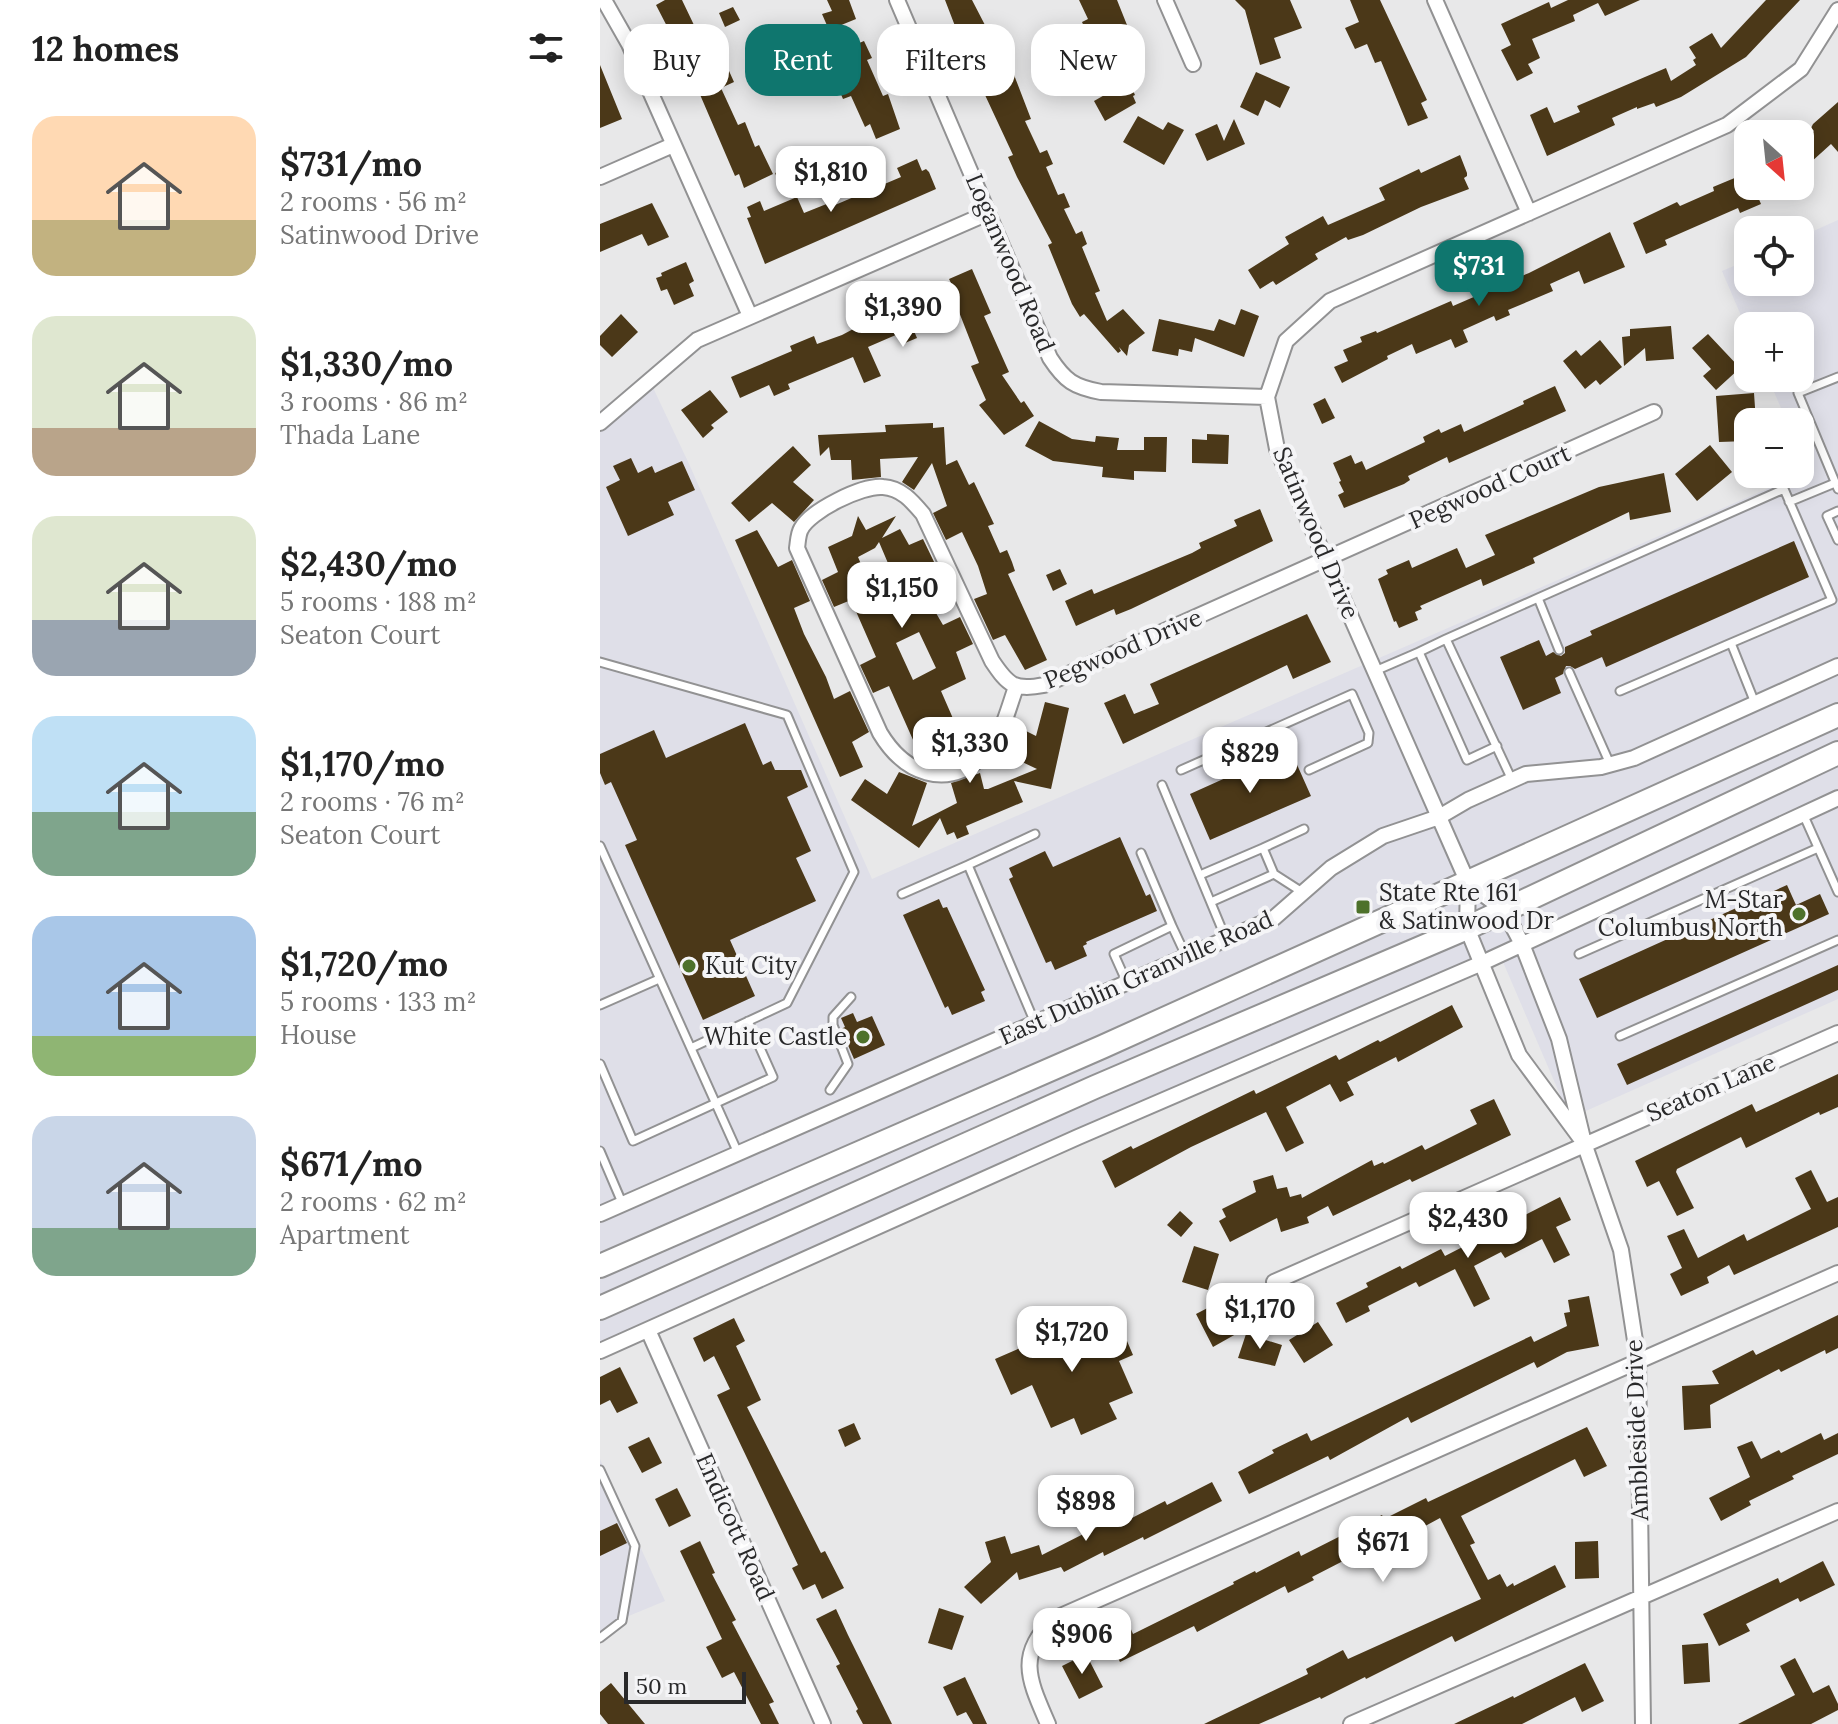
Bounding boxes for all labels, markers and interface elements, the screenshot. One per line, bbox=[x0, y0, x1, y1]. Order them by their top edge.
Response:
chip: Buy bbox=[624, 24, 729, 96]
chip: Rent bbox=[745, 24, 861, 96]
chip: Filters bbox=[877, 24, 1015, 96]
chip: New bbox=[1031, 24, 1145, 96]
icon: filters bbox=[524, 26, 568, 70]
text: 12 homes bbox=[32, 27, 179, 70]
north arrow bbox=[1734, 120, 1814, 200]
map controls bbox=[1734, 120, 1814, 488]
text: $731/mo bbox=[280, 142, 422, 185]
pin: $1,810 bbox=[766, 146, 896, 214]
icon: home bbox=[96, 148, 192, 244]
text: $1,810 bbox=[794, 155, 868, 188]
street label: Loganwood Road bbox=[959, 169, 1062, 357]
text: 2 rooms · 56 m² bbox=[280, 185, 467, 218]
button: locate bbox=[1734, 216, 1814, 296]
text: Satinwood Drive bbox=[280, 218, 479, 251]
pin: $731 bbox=[1432, 240, 1526, 308]
text: $731 bbox=[1453, 249, 1505, 282]
pin: $1,390 bbox=[838, 281, 968, 349]
text: $1,390 bbox=[864, 290, 942, 323]
button: + bbox=[1734, 312, 1814, 392]
text: $1,330/mo bbox=[280, 342, 453, 385]
icon: home bbox=[96, 348, 192, 444]
text: 3 rooms · 86 m² bbox=[280, 385, 468, 418]
button: − bbox=[1734, 408, 1814, 488]
text: Thada Lane bbox=[280, 418, 420, 451]
street label: Pegwood Court bbox=[1404, 437, 1576, 536]
street label: Satinwood Drive bbox=[1266, 442, 1367, 623]
text: $2,430/mo bbox=[280, 542, 457, 585]
icon: home bbox=[96, 548, 192, 644]
pin: $1,150 bbox=[837, 562, 967, 630]
text: $1,150 bbox=[865, 571, 939, 604]
text: 5 rooms · 188 m² bbox=[280, 585, 477, 618]
street label: Pegwood Drive bbox=[1039, 601, 1206, 696]
text: Seaton Court bbox=[280, 618, 440, 651]
pin: $1,330 bbox=[905, 717, 1035, 785]
text: $1,330 bbox=[931, 726, 1009, 759]
pin: $829 bbox=[1203, 727, 1297, 795]
text: $829 bbox=[1221, 736, 1280, 769]
text: $1,170/mo bbox=[280, 742, 445, 785]
icon: home bbox=[96, 748, 192, 844]
text: 2 rooms · 76 m² bbox=[280, 785, 465, 818]
text: Seaton Court bbox=[280, 818, 440, 851]
place label: State Rte 161 & Satinwood Dr bbox=[1379, 877, 1555, 936]
place label: M-Star Columbus North bbox=[1598, 884, 1784, 943]
marker: State Rte 161 & Satinwood Dr bbox=[1354, 898, 1372, 916]
street label: East Dublin Granville Road bbox=[994, 903, 1277, 1052]
marker: M-Star Columbus North bbox=[1790, 905, 1808, 923]
text: $1,720/mo bbox=[280, 942, 448, 985]
icon: home bbox=[96, 948, 192, 1044]
place label: Kut City bbox=[705, 950, 797, 981]
marker: Kut City bbox=[680, 957, 698, 975]
text: 5 rooms · 133 m² bbox=[280, 985, 476, 1018]
text: House bbox=[280, 1018, 357, 1051]
place label: White Castle bbox=[703, 1021, 847, 1052]
marker: White Castle bbox=[854, 1028, 872, 1046]
street label: Seaton Lane bbox=[1642, 1046, 1780, 1129]
text: $671/mo bbox=[280, 1142, 423, 1185]
icon: home bbox=[96, 1148, 192, 1244]
text: 2 rooms · 62 m² bbox=[280, 1185, 467, 1218]
pin: $2,430 bbox=[1403, 1192, 1533, 1260]
text: $2,430 bbox=[1428, 1201, 1508, 1234]
text: Apartment bbox=[280, 1218, 410, 1251]
pin: $1,170 bbox=[1195, 1283, 1325, 1351]
text: $1,170 bbox=[1224, 1292, 1296, 1325]
pin: $1,720 bbox=[1007, 1306, 1137, 1374]
text: $1,720 bbox=[1035, 1315, 1109, 1348]
street label: Ambleside Drive bbox=[1618, 1339, 1655, 1522]
street label: Endicott Road bbox=[689, 1448, 782, 1605]
pin: $898 bbox=[1039, 1475, 1133, 1543]
text: $898 bbox=[1056, 1484, 1116, 1517]
pin: $671 bbox=[1336, 1516, 1430, 1584]
text: $671 bbox=[1357, 1525, 1410, 1558]
pin: $906 bbox=[1035, 1608, 1129, 1676]
text: $906 bbox=[1051, 1617, 1113, 1650]
scale bar bbox=[624, 1668, 746, 1704]
text: 50 m bbox=[636, 1672, 687, 1700]

